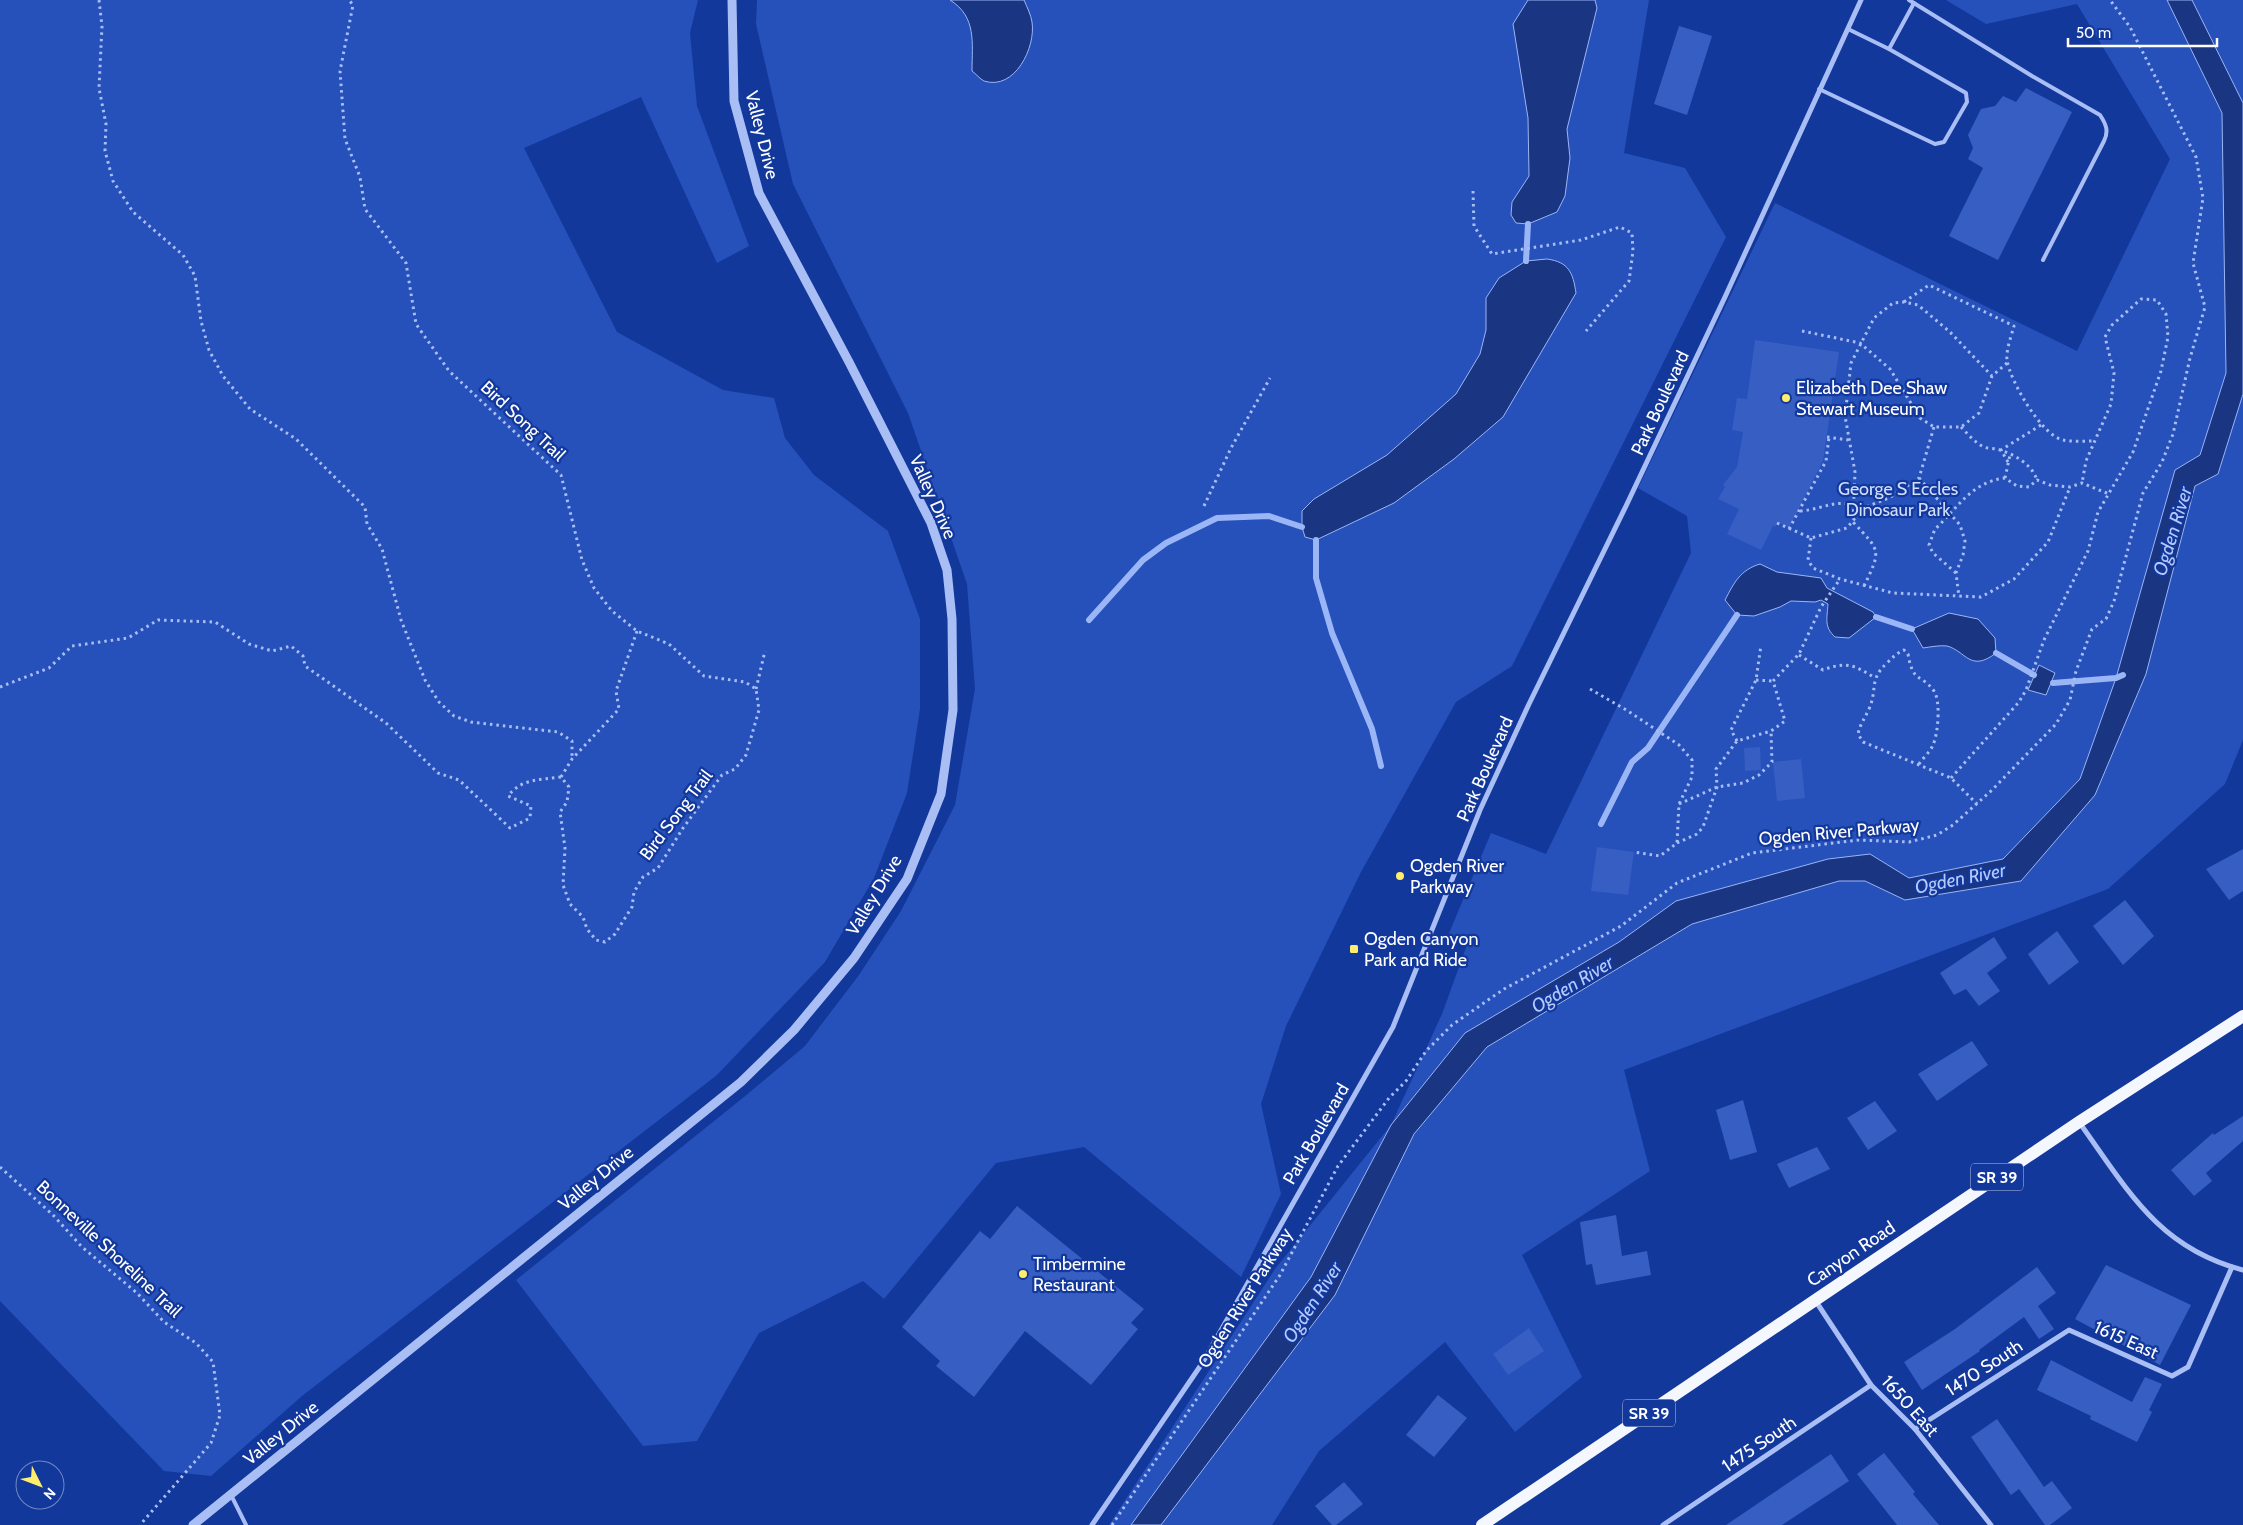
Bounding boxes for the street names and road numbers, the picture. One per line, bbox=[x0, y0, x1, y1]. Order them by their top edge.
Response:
street label: Valley Drive bbox=[740, 89, 784, 181]
street label: Park Boulevard bbox=[1626, 347, 1694, 459]
street label: Bird Song Trail bbox=[476, 376, 570, 466]
street label: Valley Drive bbox=[905, 451, 961, 543]
street label: Park Boulevard bbox=[1452, 713, 1518, 825]
street label: Bird Song Trail bbox=[635, 765, 718, 865]
street label: Ogden River Parkway bbox=[1758, 814, 1920, 850]
street label: Valley Drive bbox=[841, 851, 907, 939]
street label: Park Boulevard bbox=[1278, 1080, 1354, 1188]
street label: Valley Drive bbox=[554, 1141, 638, 1215]
road number: SR 39 bbox=[1971, 1164, 2023, 1190]
street label: Bonneville Shoreline Trail bbox=[32, 1176, 187, 1323]
street label: Canyon Road bbox=[1803, 1216, 1899, 1292]
street label: Ogden River Parkway bbox=[1193, 1224, 1297, 1372]
street label: 1615 East bbox=[2091, 1316, 2161, 1364]
street label: 1470 South bbox=[1941, 1335, 2027, 1401]
street label: 1650 East bbox=[1877, 1371, 1943, 1441]
street label: Valley Drive bbox=[239, 1396, 323, 1470]
road number: SR 39 bbox=[1623, 1400, 1675, 1426]
street label: 1475 South bbox=[1718, 1411, 1800, 1477]

